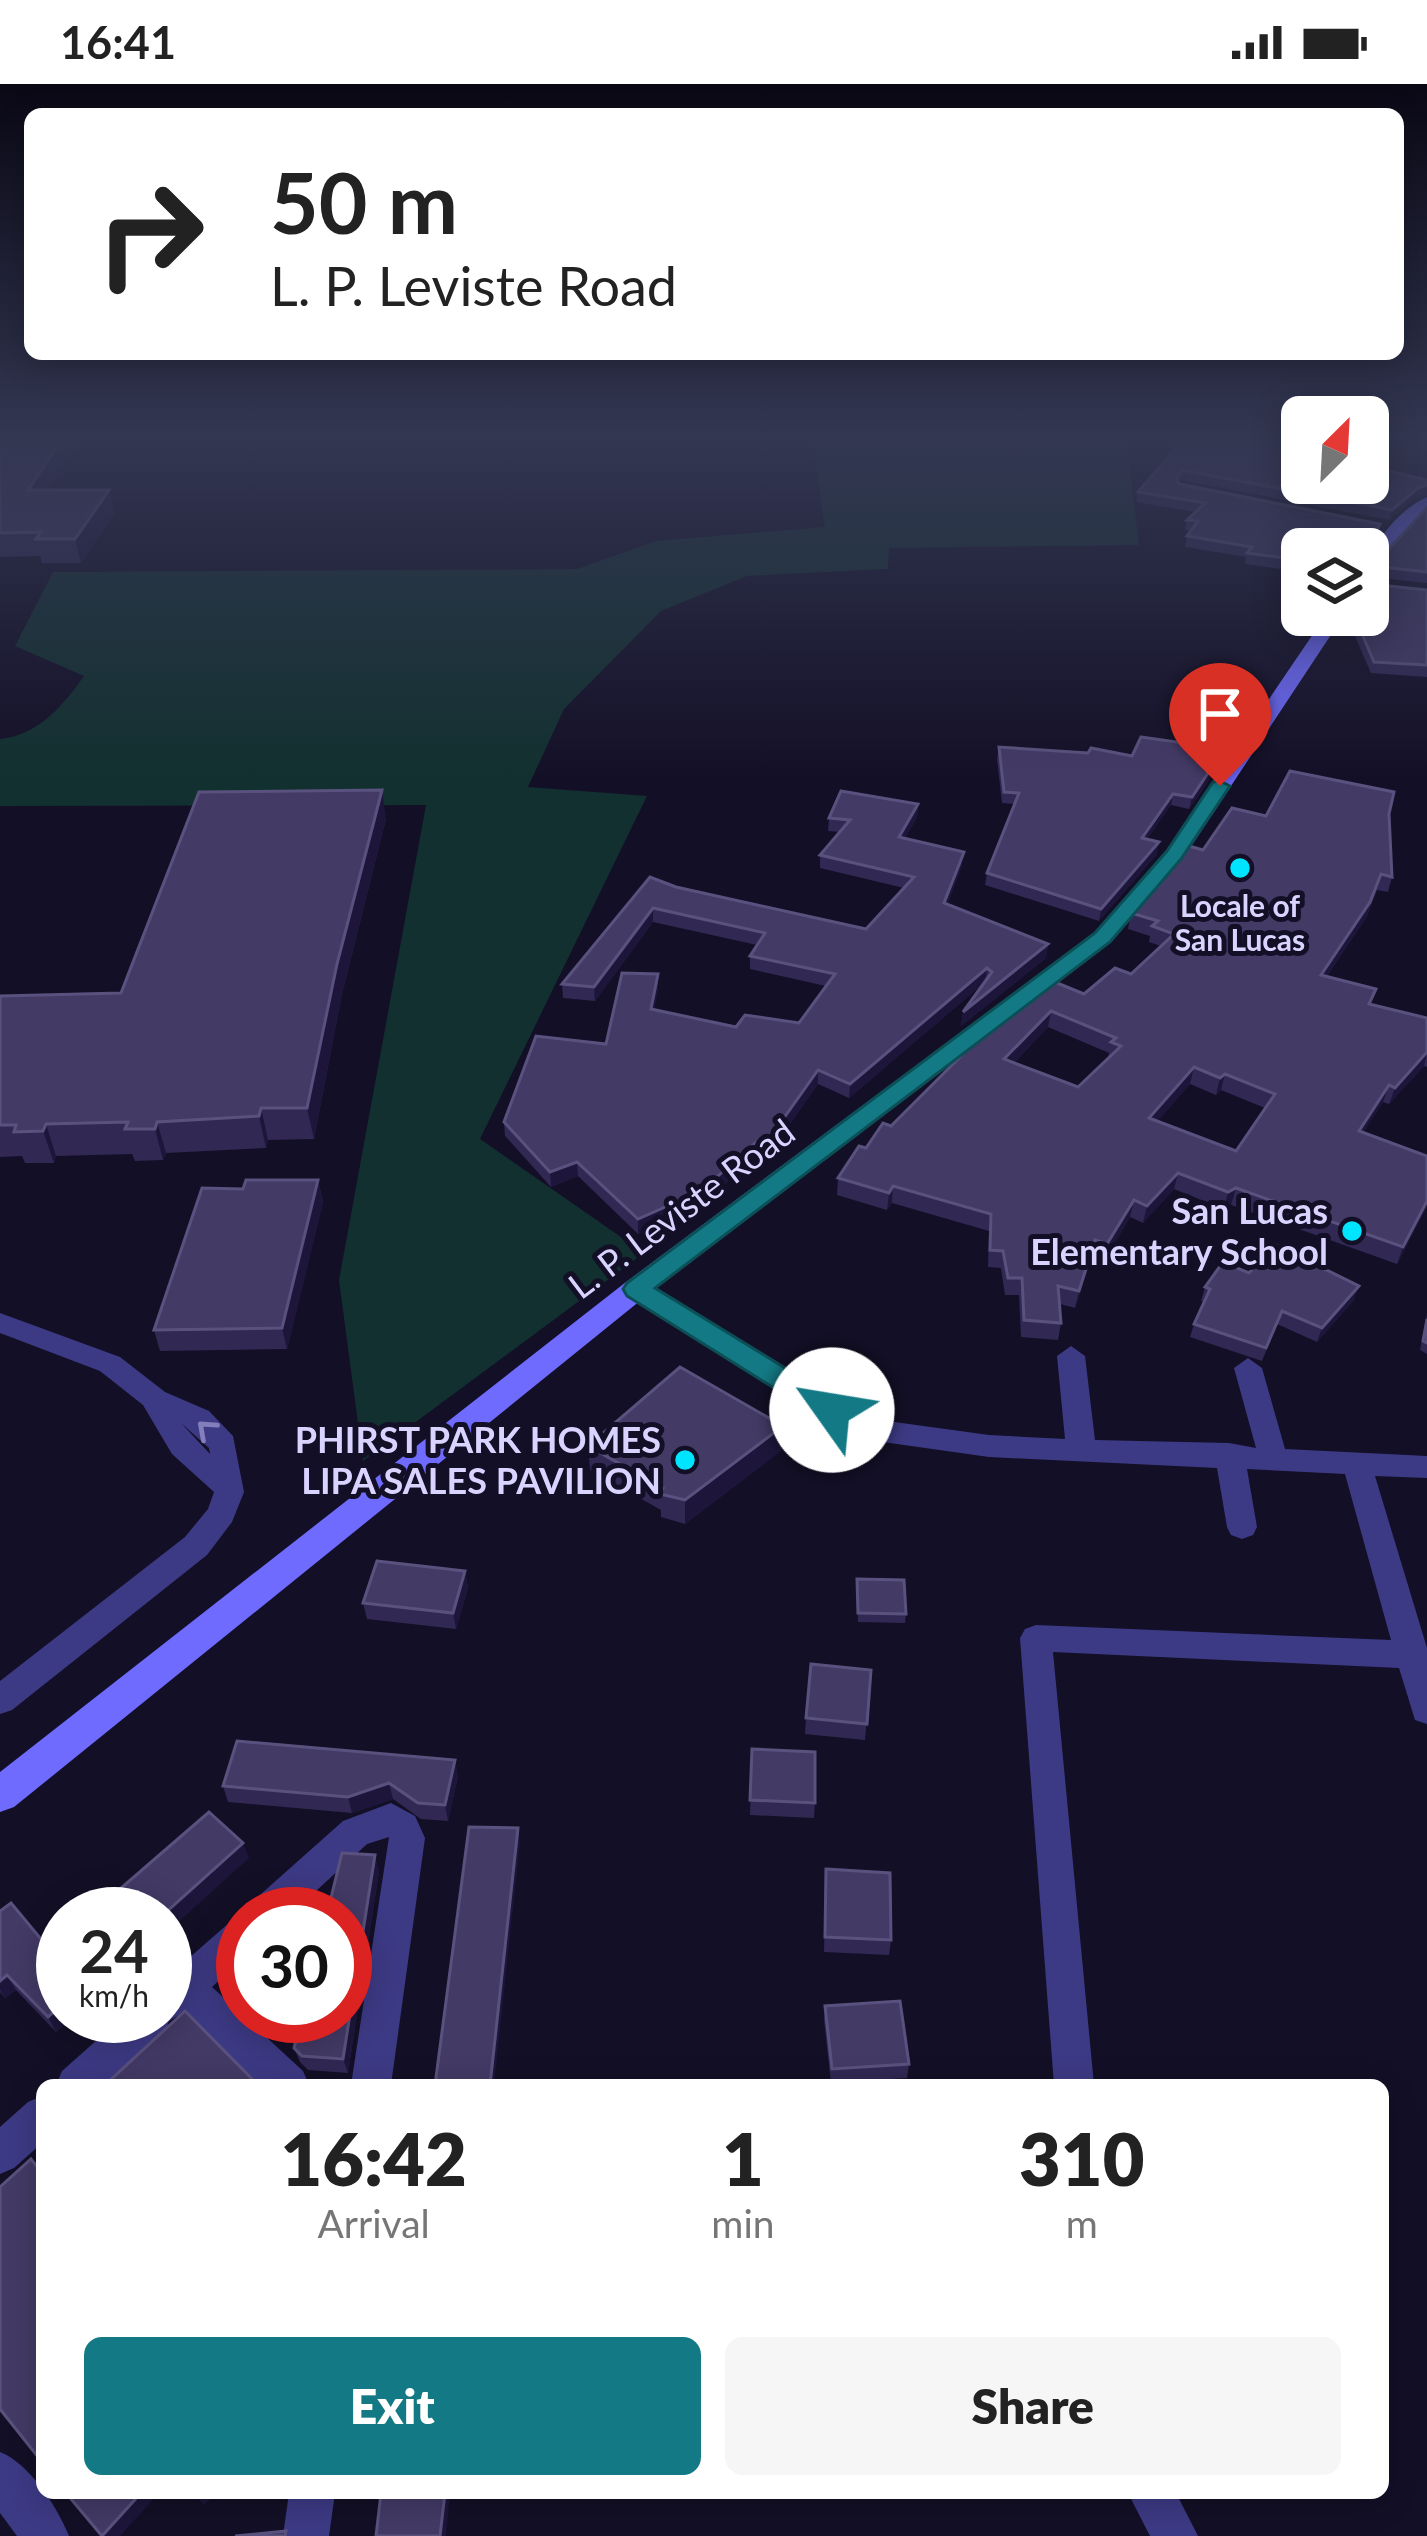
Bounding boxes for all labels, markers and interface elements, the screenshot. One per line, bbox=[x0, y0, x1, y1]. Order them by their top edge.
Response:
text: 16:41 bbox=[60, 15, 176, 69]
text: 50 m bbox=[270, 151, 458, 252]
icon: right bbox=[72, 156, 228, 312]
text: L. P. Leviste Road bbox=[270, 253, 677, 318]
north arrow bbox=[1281, 396, 1389, 504]
map controls bbox=[1281, 396, 1389, 636]
button: layers bbox=[1281, 528, 1389, 636]
pin bbox=[1169, 663, 1271, 786]
icon: arrive bbox=[1187, 681, 1253, 747]
marker: Locale of San Lucas bbox=[1227, 855, 1253, 881]
place label: Locale of San Lucas bbox=[1175, 887, 1305, 957]
street label: L. P. Leviste Road bbox=[559, 1109, 803, 1307]
place label: San Lucas Elementary School bbox=[1030, 1188, 1328, 1273]
marker: San Lucas Elementary School bbox=[1339, 1218, 1365, 1244]
position arrow bbox=[769, 1347, 895, 1473]
place label: PHIRST PARK HOMES LIPA SALES PAVILION bbox=[295, 1417, 661, 1502]
one-way arrow bbox=[199, 1422, 220, 1443]
marker: PHIRST PARK HOMES LIPA SALES PAVILION bbox=[672, 1447, 698, 1473]
speed limit sign: 30 bbox=[216, 1887, 372, 2043]
text: 24 bbox=[79, 1914, 149, 1986]
text: km/h bbox=[79, 1977, 149, 2013]
text: 16:42 bbox=[281, 2115, 467, 2201]
text: 1 bbox=[722, 2115, 764, 2201]
text: 310 bbox=[1019, 2115, 1144, 2201]
text: Arrival bbox=[317, 2200, 430, 2246]
text: min bbox=[711, 2200, 775, 2246]
text: m bbox=[1066, 2200, 1098, 2246]
button: Exit bbox=[84, 2337, 701, 2475]
button: Share bbox=[725, 2337, 1341, 2475]

